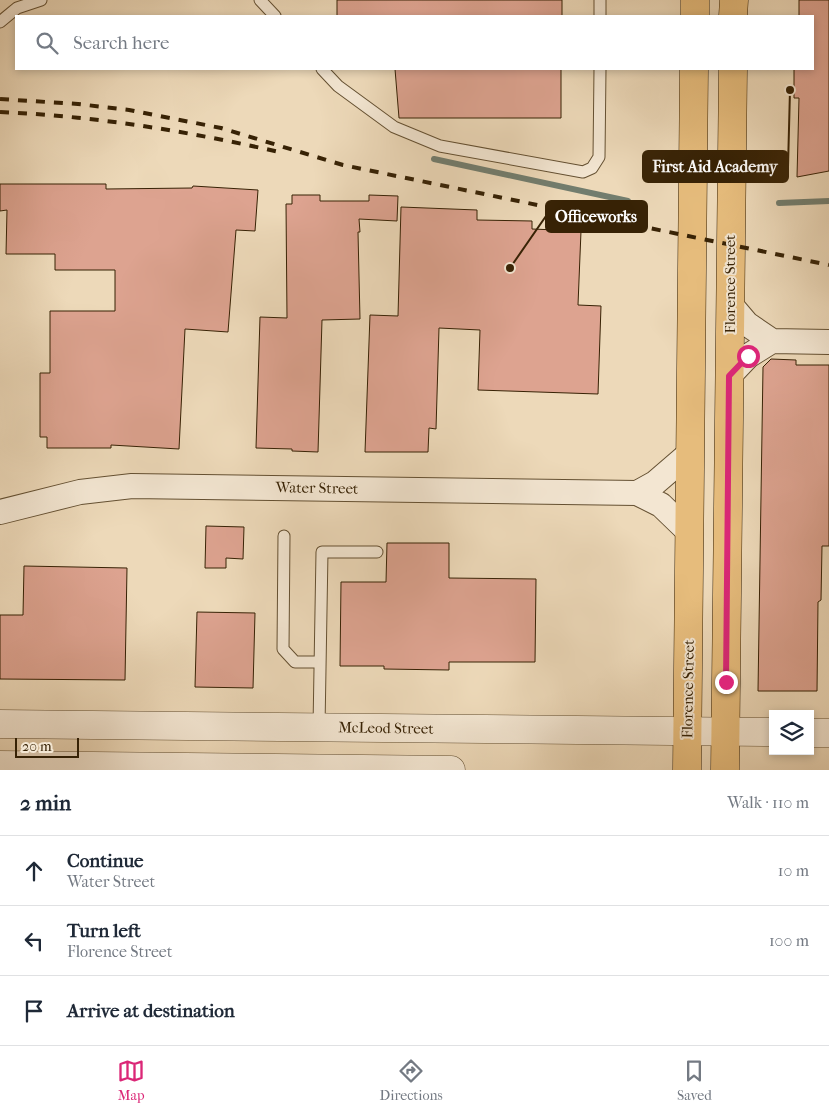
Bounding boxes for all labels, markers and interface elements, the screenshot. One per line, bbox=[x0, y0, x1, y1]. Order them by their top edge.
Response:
search box bbox=[15, 15, 814, 70]
icon: search bbox=[33, 29, 61, 57]
text: Search here bbox=[73, 32, 169, 54]
callout: First Aid Academy bbox=[643, 151, 788, 182]
text: First Aid Academy bbox=[651, 157, 779, 177]
callout: Officeworks bbox=[546, 201, 647, 232]
text: Officeworks bbox=[555, 207, 637, 226]
street label: Florence Street bbox=[721, 234, 739, 333]
route start bbox=[737, 345, 760, 368]
street label: Water Street bbox=[275, 478, 359, 498]
street label: Florence Street bbox=[678, 639, 698, 739]
route end bbox=[715, 671, 738, 694]
map controls bbox=[769, 710, 814, 755]
button: layers bbox=[769, 710, 814, 755]
street label: McLeod Street bbox=[338, 718, 434, 738]
scale bar bbox=[15, 735, 79, 758]
text: 20 m bbox=[22, 738, 52, 755]
text: 2 min bbox=[20, 791, 71, 815]
text: Walk · 110 m bbox=[727, 793, 809, 812]
text: Continue bbox=[67, 850, 143, 872]
icon: ahead bbox=[20, 857, 48, 885]
text: 10 m bbox=[778, 861, 809, 880]
text: Water Street bbox=[67, 872, 155, 891]
text: Turn left bbox=[67, 920, 141, 942]
icon: left bbox=[20, 927, 48, 955]
text: 100 m bbox=[769, 931, 809, 950]
text: Florence Street bbox=[67, 942, 173, 961]
icon: arrive bbox=[20, 997, 48, 1025]
text: Arrive at destination bbox=[67, 1000, 235, 1022]
tab: Map bbox=[117, 1057, 145, 1104]
tab: Directions bbox=[380, 1057, 443, 1104]
tab: Saved bbox=[677, 1057, 712, 1104]

